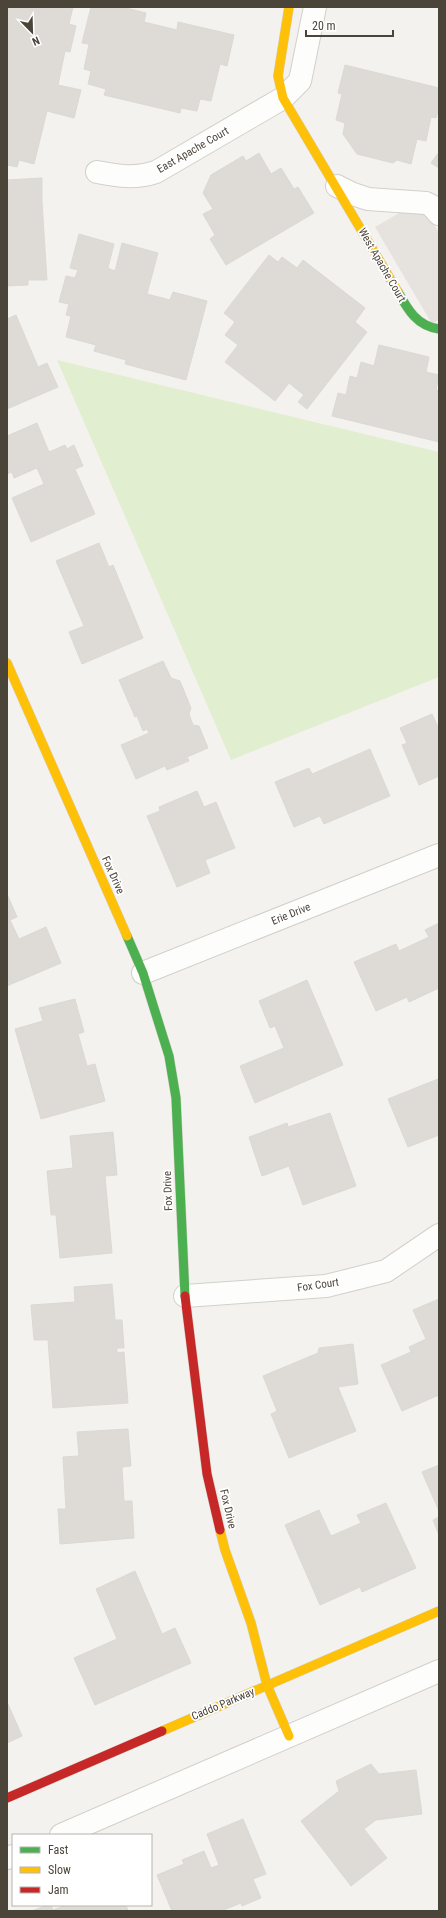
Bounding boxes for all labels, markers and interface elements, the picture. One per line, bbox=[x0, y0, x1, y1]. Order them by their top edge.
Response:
north arrow bbox=[12, 12, 52, 52]
scale bar bbox=[306, 12, 393, 38]
text: 20 m bbox=[312, 19, 336, 33]
text: N bbox=[30, 33, 41, 48]
street label: East Apache Court bbox=[155, 124, 231, 176]
street label: West Apache Court bbox=[356, 226, 408, 304]
street label: Fox Drive bbox=[99, 854, 127, 896]
street label: Erie Drive bbox=[270, 900, 312, 928]
street label: Fox Drive bbox=[161, 1171, 175, 1211]
street label: Fox Court bbox=[296, 1276, 340, 1294]
street label: Fox Drive bbox=[217, 1488, 239, 1530]
street label: Caddo Parkway bbox=[190, 1685, 257, 1723]
legend bbox=[12, 1834, 152, 1906]
text: Fast bbox=[48, 1843, 69, 1857]
text: Slow bbox=[48, 1863, 71, 1877]
text: Jam bbox=[48, 1883, 69, 1897]

